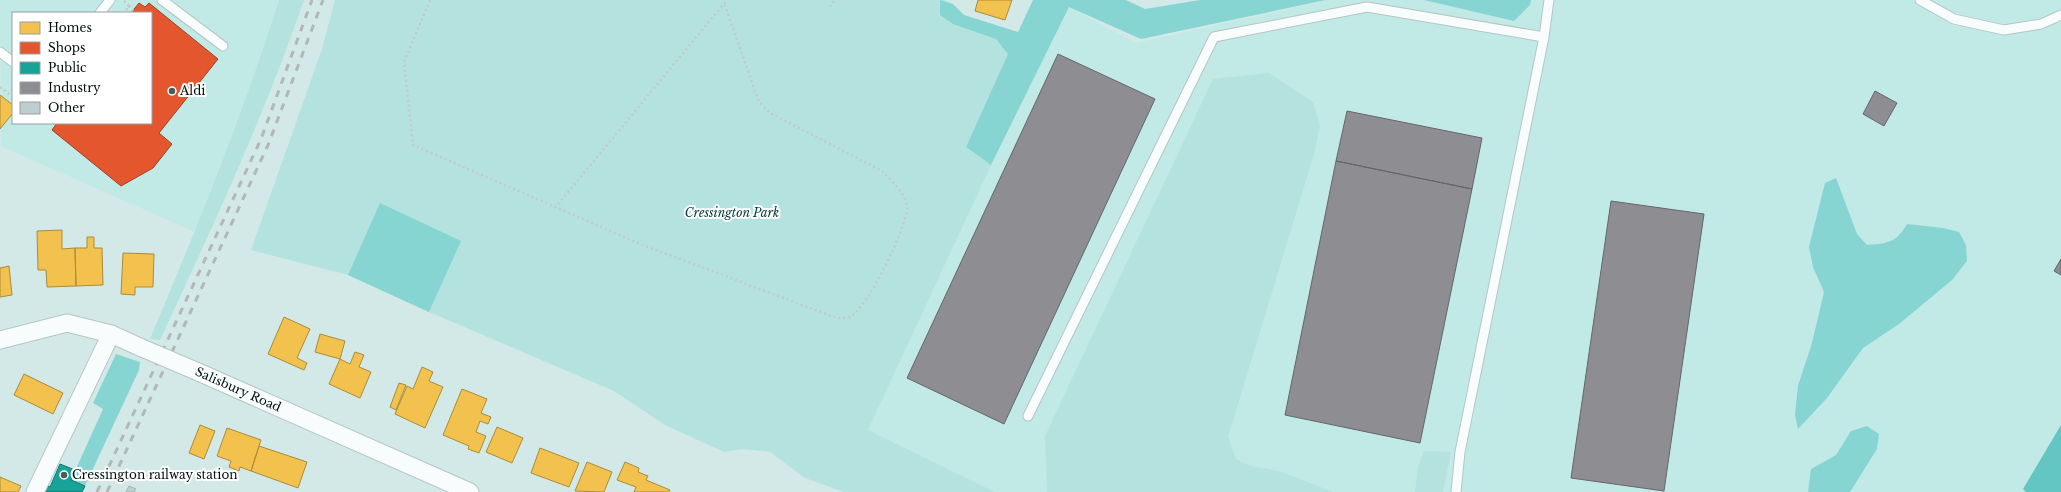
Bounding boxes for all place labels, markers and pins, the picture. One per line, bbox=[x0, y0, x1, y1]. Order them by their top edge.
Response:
place label: Aldi bbox=[179, 83, 205, 98]
marker: Aldi bbox=[167, 86, 177, 96]
place label: Cressington railway station bbox=[72, 467, 238, 482]
marker: Cressington railway station bbox=[59, 470, 69, 480]

